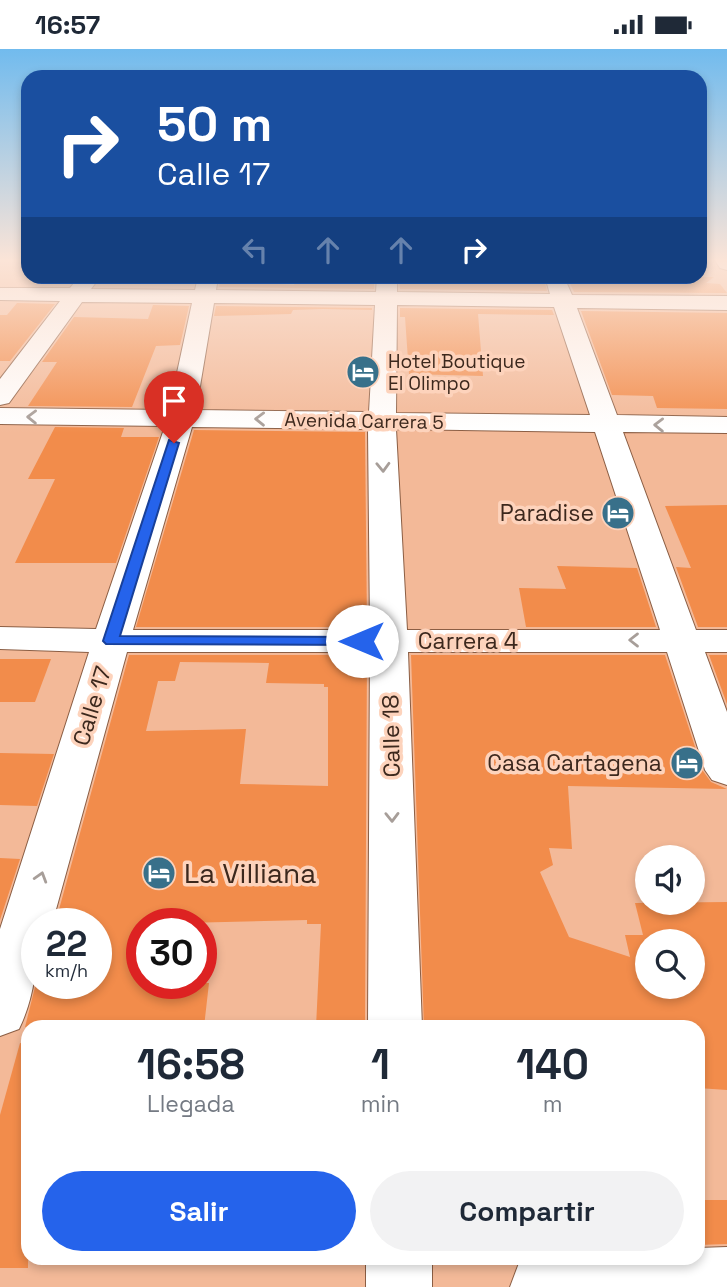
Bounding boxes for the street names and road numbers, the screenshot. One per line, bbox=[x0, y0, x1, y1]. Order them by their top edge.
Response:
street label: Avenida Carrera 5 bbox=[284, 407, 444, 435]
street label: Carrera 4 bbox=[418, 626, 518, 656]
street label: Calle 17 bbox=[66, 663, 118, 749]
street label: Calle 18 bbox=[375, 694, 407, 778]

